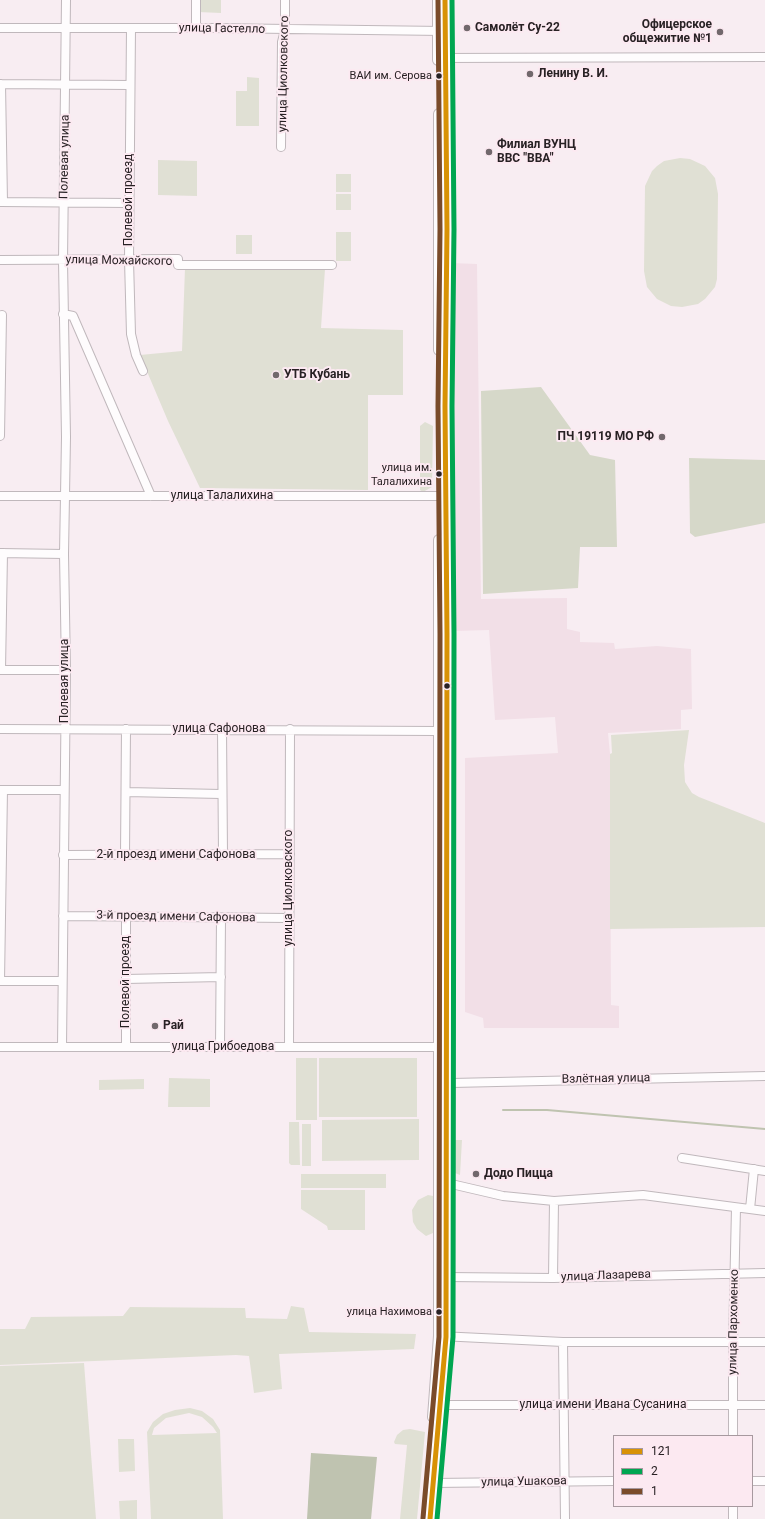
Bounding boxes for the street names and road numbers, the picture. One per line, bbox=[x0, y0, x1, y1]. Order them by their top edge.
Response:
street label: улица Циолковского bbox=[276, 16, 292, 132]
street label: улица Гастелло bbox=[179, 21, 265, 37]
street label: Полевая улица bbox=[57, 115, 73, 199]
street label: Полевой проезд bbox=[122, 154, 136, 246]
street label: улица Можайского bbox=[65, 253, 173, 269]
street label: улица Талалихина bbox=[171, 489, 273, 503]
street label: Полевая улица bbox=[58, 639, 72, 723]
street label: улица Сафонова bbox=[173, 722, 265, 736]
street label: улица Циолковского bbox=[282, 830, 296, 946]
street label: 2-й проезд имени Сафонова bbox=[96, 848, 256, 862]
street label: 3-й проезд имени Сафонова bbox=[96, 908, 256, 926]
street label: Полевой проезд bbox=[119, 936, 133, 1028]
street label: улица Грибоедова bbox=[172, 1040, 274, 1054]
street label: Взлётная улица bbox=[562, 1071, 650, 1087]
street label: улица Лазарева bbox=[561, 1267, 651, 1285]
street label: улица Пархоменко bbox=[726, 1269, 742, 1375]
street label: улица имени Ивана Сусанина bbox=[520, 1398, 686, 1412]
street label: улица Ушакова bbox=[481, 1474, 567, 1490]

